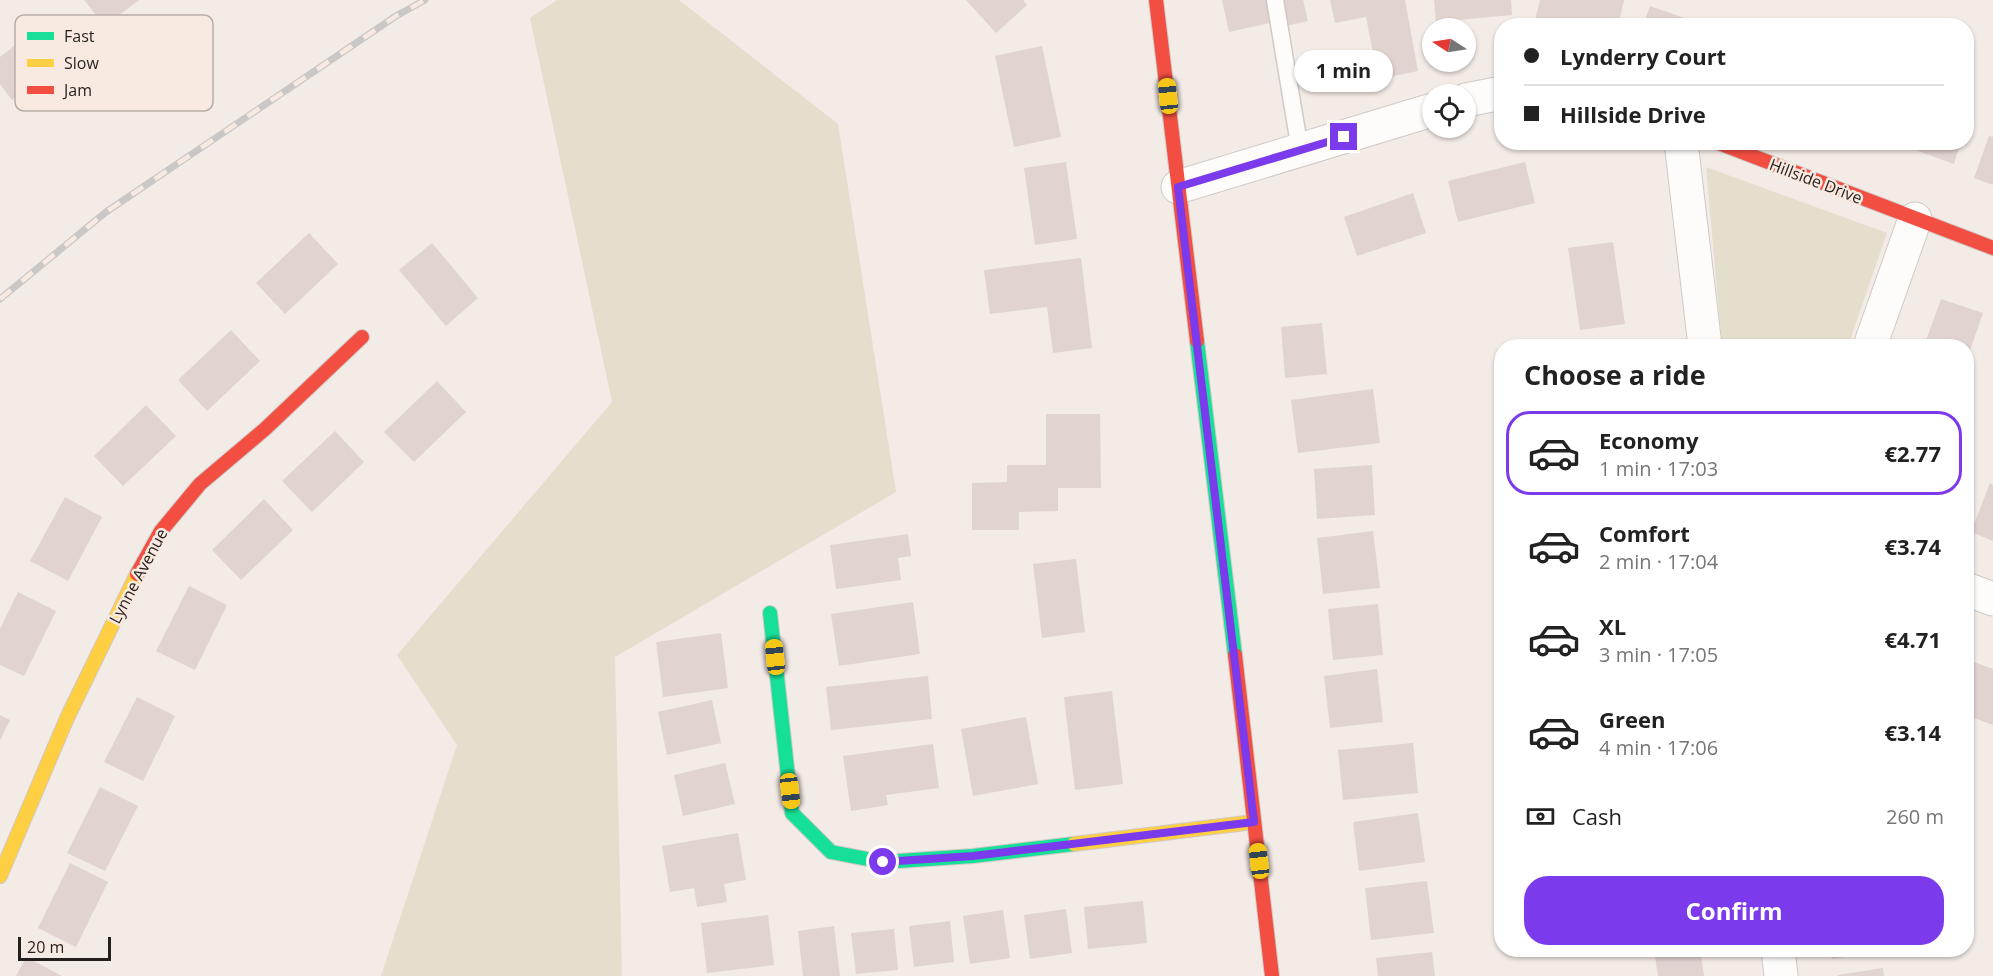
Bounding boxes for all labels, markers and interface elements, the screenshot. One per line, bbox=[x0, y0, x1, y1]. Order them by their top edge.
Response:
legend bbox=[15, 15, 213, 111]
north arrow bbox=[1422, 18, 1476, 72]
map controls bbox=[1422, 18, 1476, 138]
text: Fast bbox=[64, 25, 95, 47]
text: Lynderry Court bbox=[1560, 41, 1726, 71]
callout: 1 min bbox=[1294, 50, 1394, 92]
text: Slow bbox=[64, 52, 99, 74]
text: 1 min bbox=[1316, 57, 1371, 84]
car bbox=[1157, 77, 1179, 115]
text: Jam bbox=[62, 79, 92, 101]
button: locate bbox=[1422, 84, 1476, 138]
text: Hillside Drive bbox=[1560, 99, 1706, 129]
route end bbox=[1330, 123, 1357, 150]
street label: Hillside Drive bbox=[1766, 153, 1866, 209]
text: Choose a ride bbox=[1524, 356, 1706, 393]
text: Economy bbox=[1599, 425, 1698, 455]
icon: car bbox=[1527, 426, 1581, 480]
text: €2.77 bbox=[1884, 438, 1941, 468]
text: 1 min · 17:03 bbox=[1599, 455, 1718, 482]
text: Comfort bbox=[1599, 518, 1690, 548]
icon: car bbox=[1527, 519, 1581, 573]
street label: Lynne Avenue bbox=[104, 525, 172, 627]
text: €3.74 bbox=[1884, 531, 1941, 561]
text: 2 min · 17:04 bbox=[1599, 548, 1718, 575]
text: XL bbox=[1599, 611, 1626, 641]
icon: car bbox=[1527, 612, 1581, 666]
text: €4.71 bbox=[1884, 624, 1941, 654]
car bbox=[764, 638, 786, 676]
text: 3 min · 17:05 bbox=[1599, 641, 1718, 668]
text: Green bbox=[1599, 704, 1665, 734]
icon: car bbox=[1527, 705, 1581, 759]
text: €3.14 bbox=[1884, 717, 1941, 747]
text: 4 min · 17:06 bbox=[1599, 734, 1718, 761]
car bbox=[779, 772, 801, 810]
icon: cash bbox=[1524, 800, 1557, 833]
text: Cash bbox=[1572, 801, 1622, 831]
text: 260 m bbox=[1886, 803, 1944, 830]
car bbox=[1248, 842, 1270, 880]
route start bbox=[869, 848, 896, 875]
button: Confirm bbox=[1524, 876, 1944, 945]
scale bar bbox=[18, 934, 111, 962]
text: 20 m bbox=[27, 936, 64, 958]

